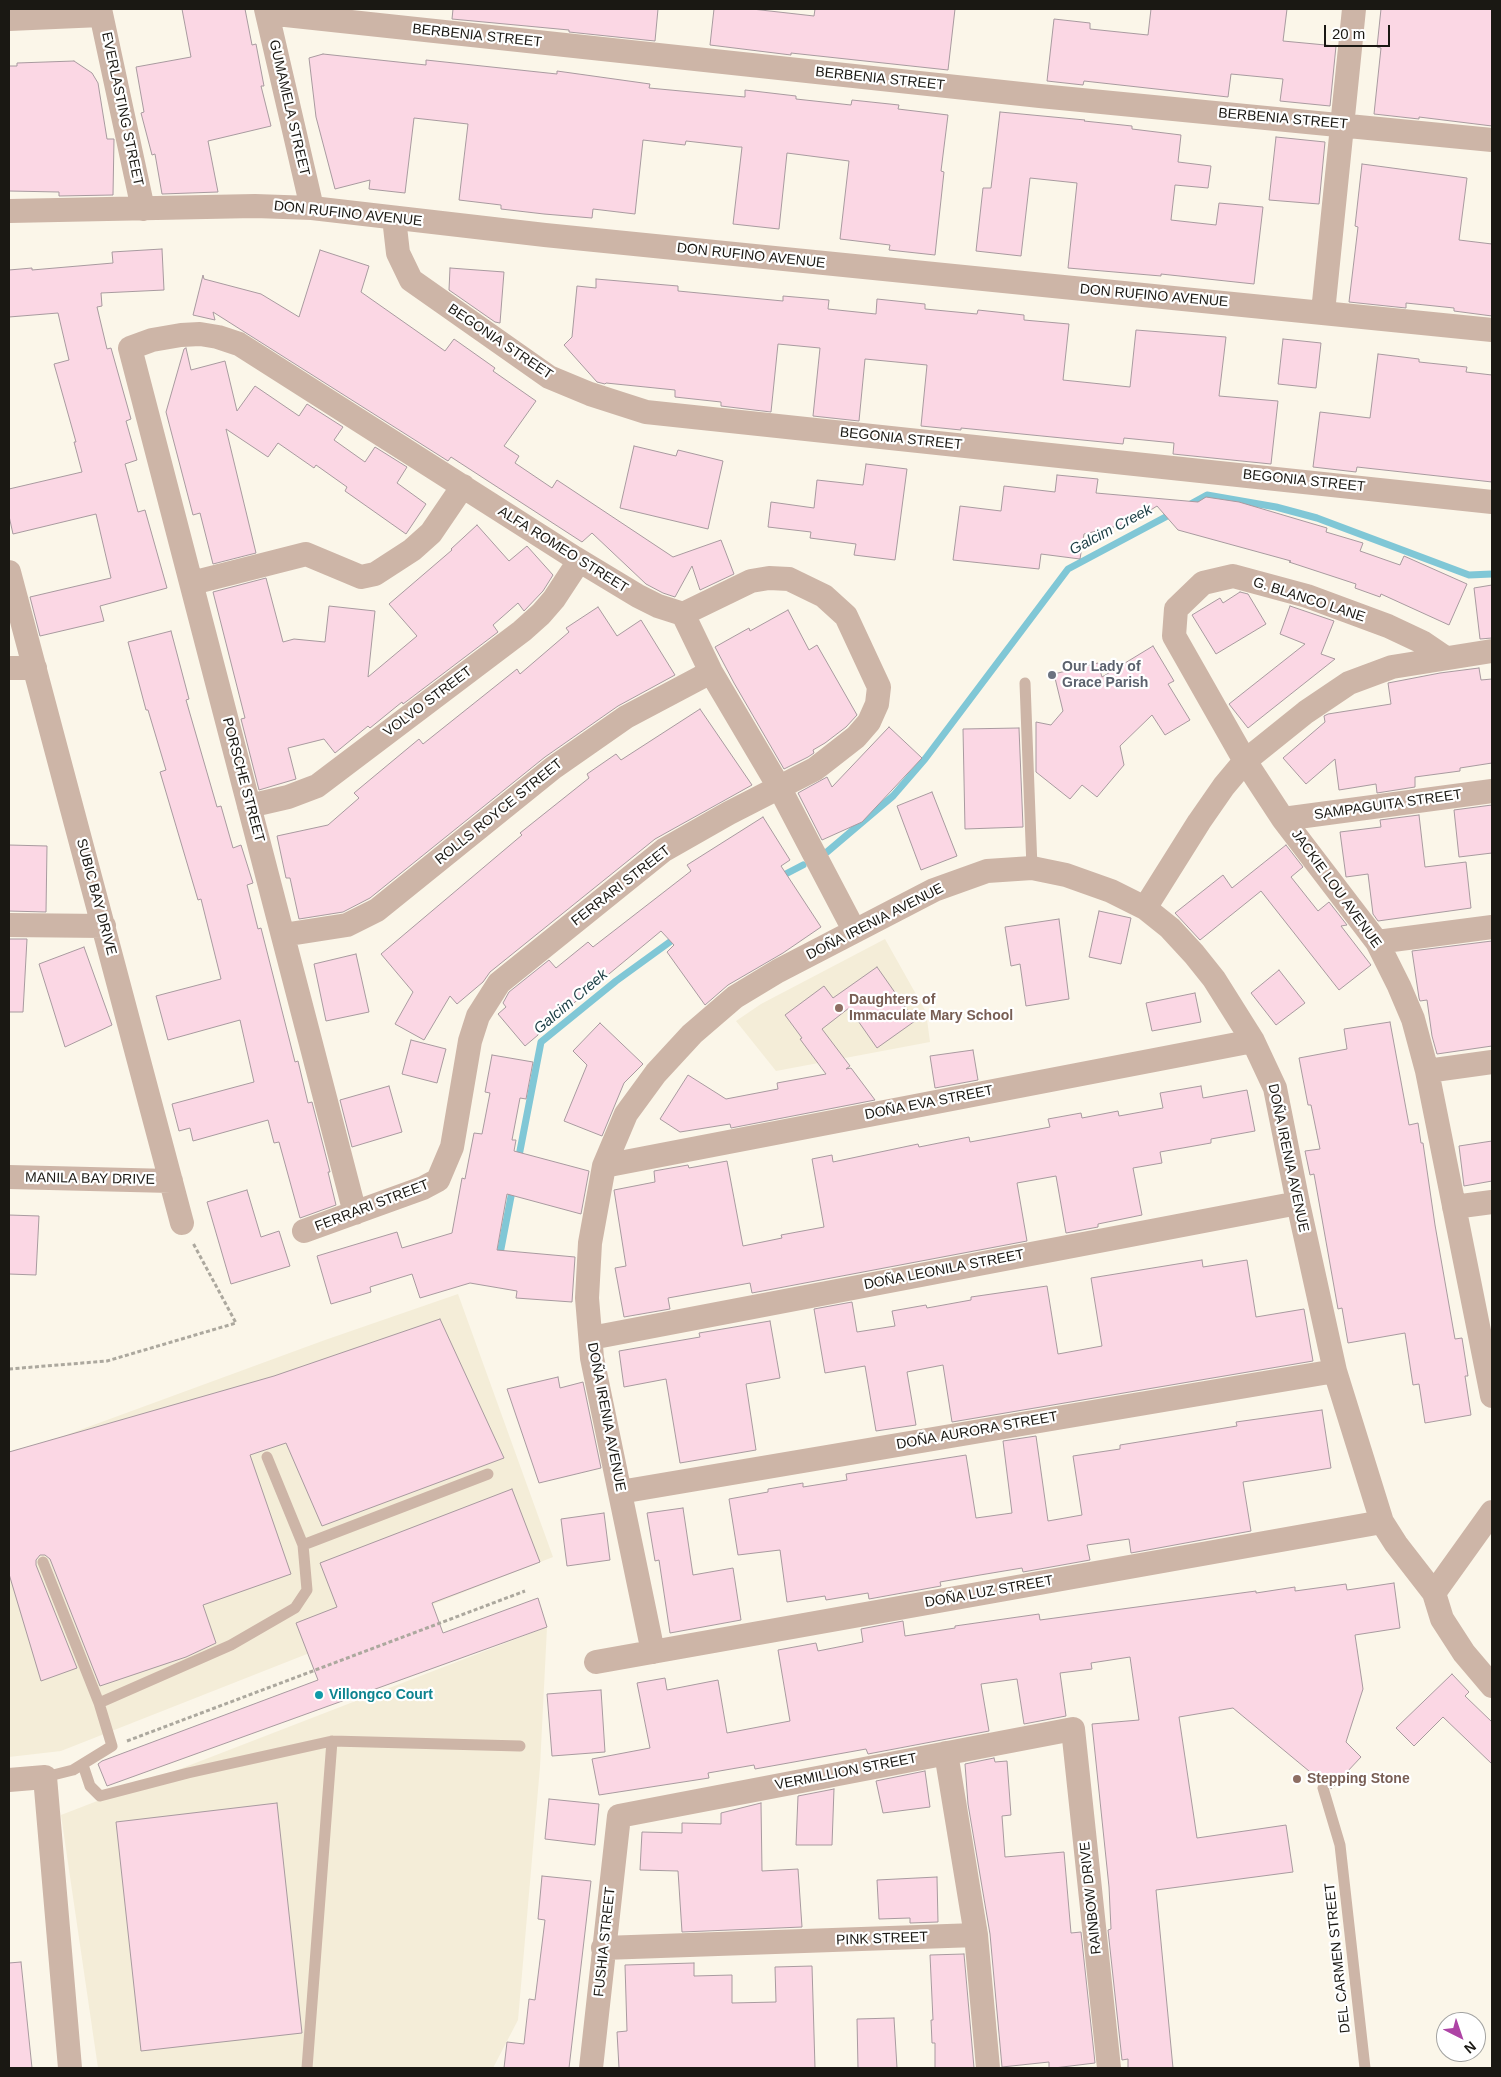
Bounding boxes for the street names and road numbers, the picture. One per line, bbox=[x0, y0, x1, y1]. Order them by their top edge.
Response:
street label: BERBENIA STREET bbox=[412, 21, 542, 51]
street label: EVERLASTING STREET bbox=[97, 30, 147, 188]
street label: GUMAMELA STREET bbox=[265, 38, 313, 178]
street label: BERBENIA STREET bbox=[815, 64, 945, 94]
street label: BERBENIA STREET bbox=[1218, 105, 1348, 133]
street label: DON RUFINO AVENUE bbox=[273, 198, 423, 230]
street label: DON RUFINO AVENUE bbox=[676, 240, 826, 272]
street label: DON RUFINO AVENUE bbox=[1079, 281, 1229, 311]
street label: BEGONIA STREET bbox=[444, 301, 556, 383]
street label: BEGONIA STREET bbox=[839, 424, 963, 454]
street label: BEGONIA STREET bbox=[1242, 466, 1366, 496]
street label: ALFA ROMEO STREET bbox=[495, 503, 631, 597]
street label: G. BLANCO LANE bbox=[1251, 574, 1367, 626]
street label: VOLVO STREET bbox=[380, 663, 476, 741]
street label: PORSCHE STREET bbox=[218, 716, 268, 844]
street label: ROLLS ROYCE STREET bbox=[432, 756, 566, 868]
street label: SAMPAGUITA STREET bbox=[1313, 786, 1463, 824]
street label: JACKIE LOU AVENUE bbox=[1287, 827, 1385, 951]
street label: SUBIC BAY DRIVE bbox=[72, 837, 120, 957]
street label: FERRARI STREET bbox=[568, 842, 674, 930]
street label: DOÑA IRENIA AVENUE bbox=[804, 880, 946, 964]
street label: DOÑA EVA STREET bbox=[863, 1082, 995, 1124]
street label: DOÑA IRENIA AVENUE bbox=[1264, 1082, 1312, 1234]
street label: MANILA BAY DRIVE bbox=[25, 1169, 155, 1189]
street label: FERRARI STREET bbox=[313, 1177, 431, 1235]
street label: DOÑA LEONILA STREET bbox=[863, 1246, 1025, 1294]
street label: DOÑA IRENIA AVENUE bbox=[583, 1341, 629, 1493]
street label: DOÑA AURORA STREET bbox=[895, 1409, 1059, 1453]
street label: DOÑA LUZ STREET bbox=[924, 1572, 1054, 1612]
street label: VERMILLION STREET bbox=[774, 1750, 918, 1794]
street label: RAINBOW DRIVE bbox=[1077, 1841, 1105, 1955]
street label: DEL CARMEN STREET bbox=[1322, 1882, 1354, 2034]
street label: FUSHIA STREET bbox=[591, 1886, 619, 1998]
street label: PINK STREET bbox=[836, 1929, 928, 1949]

